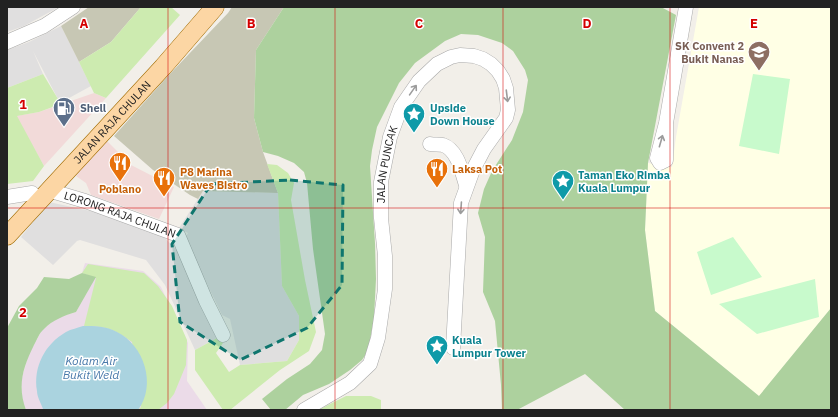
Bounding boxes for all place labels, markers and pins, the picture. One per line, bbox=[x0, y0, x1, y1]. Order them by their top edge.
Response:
place label: SK Convent 2 Bukit Nanas bbox=[675, 39, 744, 66]
school or university icon: SK Convent 2 Bukit Nanas bbox=[746, 39, 772, 72]
fuel station icon: Shell bbox=[51, 95, 77, 128]
place label: Shell bbox=[80, 101, 107, 115]
place icon: Upside Down House bbox=[401, 101, 427, 134]
place label: Upside Down House bbox=[430, 101, 495, 128]
restaurant icon: Poblano bbox=[107, 150, 133, 183]
restaurant icon: Laksa Pot bbox=[424, 156, 450, 189]
place label: Laksa Pot bbox=[452, 162, 502, 176]
restaurant icon: P8 Marina Waves Bistro bbox=[151, 165, 177, 198]
place label: P8 Marina Waves Bistro bbox=[180, 165, 247, 192]
place icon: Taman Eko Rimba Kuala Lumpur bbox=[550, 168, 576, 201]
place label: Taman Eko Rimba Kuala Lumpur bbox=[578, 168, 670, 195]
place label: Poblano bbox=[99, 182, 141, 196]
place icon: Kuala Lumpur Tower bbox=[424, 333, 450, 366]
place label: Kuala Lumpur Tower bbox=[452, 333, 527, 360]

